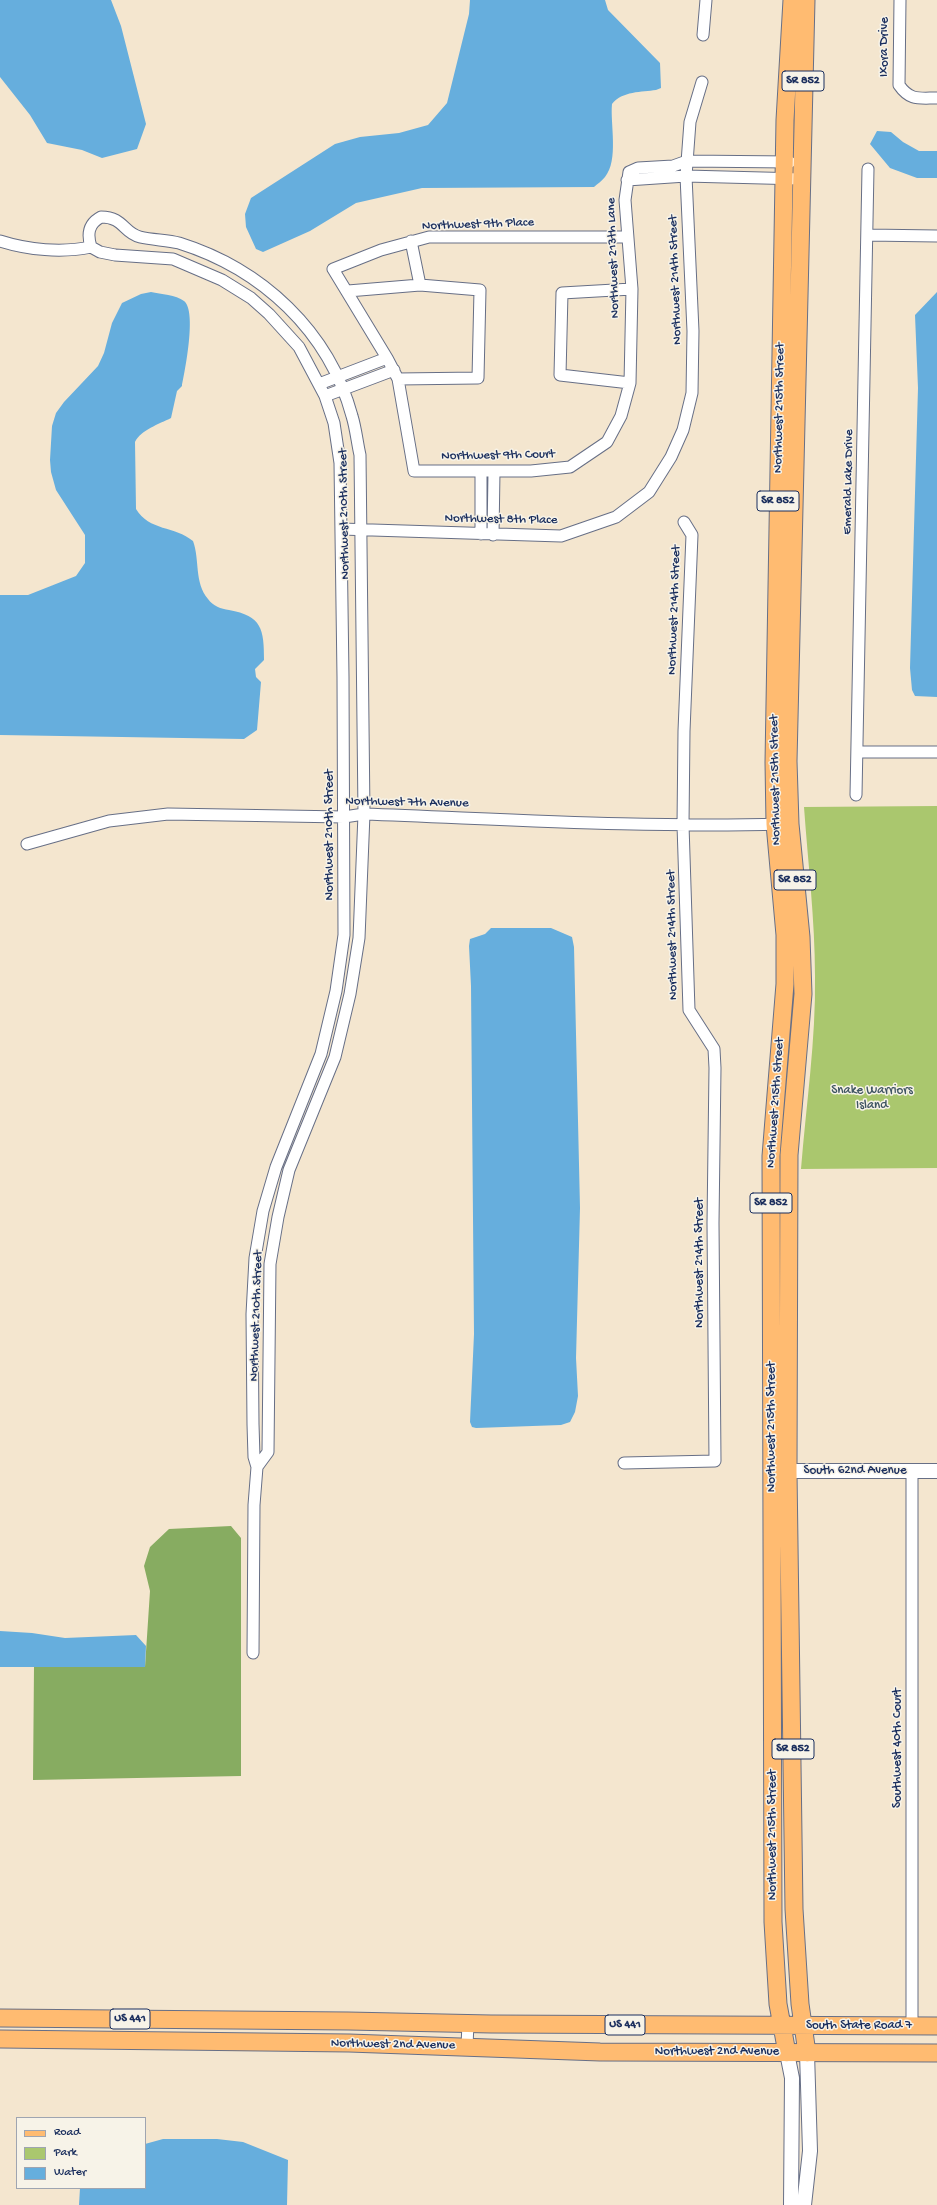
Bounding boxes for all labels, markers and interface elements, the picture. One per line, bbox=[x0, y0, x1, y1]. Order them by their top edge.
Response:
street label: Ixora Drive bbox=[877, 17, 893, 77]
road number: SR 852 bbox=[782, 71, 824, 91]
street label: Northwest 213th Lane bbox=[604, 197, 624, 319]
street label: Northwest 9th Place bbox=[422, 215, 534, 235]
street label: Northwest 214th Street bbox=[666, 215, 686, 345]
street label: Northwest 215th Street bbox=[771, 343, 789, 473]
street label: Emerald Lake Drive bbox=[840, 429, 858, 535]
street label: Northwest 9th Court bbox=[441, 447, 555, 465]
street label: Northwest 210th Street bbox=[336, 448, 354, 580]
road number: SR 852 bbox=[757, 491, 799, 511]
street label: Northwest 8th Place bbox=[444, 511, 558, 529]
street label: Northwest 214th Street bbox=[665, 545, 685, 675]
street label: Northwest 215th Street bbox=[767, 715, 785, 845]
street label: Northwest 210th Street bbox=[322, 769, 338, 901]
street label: Northwest 7th Avenue bbox=[345, 794, 469, 812]
street label: Northwest 214th Street bbox=[664, 870, 682, 1000]
road number: SR 852 bbox=[774, 870, 816, 890]
street label: Northwest 215th Street bbox=[764, 1037, 788, 1169]
park label: Snake Warriors Island bbox=[831, 1083, 913, 1114]
road number: SR 852 bbox=[750, 1193, 792, 1213]
street label: Northwest 214th Street bbox=[692, 1198, 708, 1328]
street label: Northwest 210th Street bbox=[247, 1250, 267, 1382]
street label: Northwest 215th Street bbox=[764, 1362, 780, 1492]
street label: South 62nd Avenue bbox=[803, 1463, 907, 1479]
street label: Southwest 40th Court bbox=[890, 1688, 906, 1808]
road number: SR 852 bbox=[772, 1739, 814, 1759]
street label: Northwest 215th Street bbox=[765, 1770, 781, 1900]
road number: US 441 bbox=[110, 2009, 150, 2029]
road number: US 441 bbox=[605, 2015, 645, 2035]
street label: South State Road 7 bbox=[806, 2018, 912, 2034]
street label: Northwest 2nd Avenue bbox=[331, 2036, 455, 2054]
street label: Northwest 2nd Avenue bbox=[655, 2044, 779, 2060]
legend bbox=[16, 2117, 146, 2189]
text: Road bbox=[54, 2126, 80, 2140]
text: Park bbox=[54, 2146, 77, 2160]
text: Water bbox=[54, 2166, 86, 2180]

